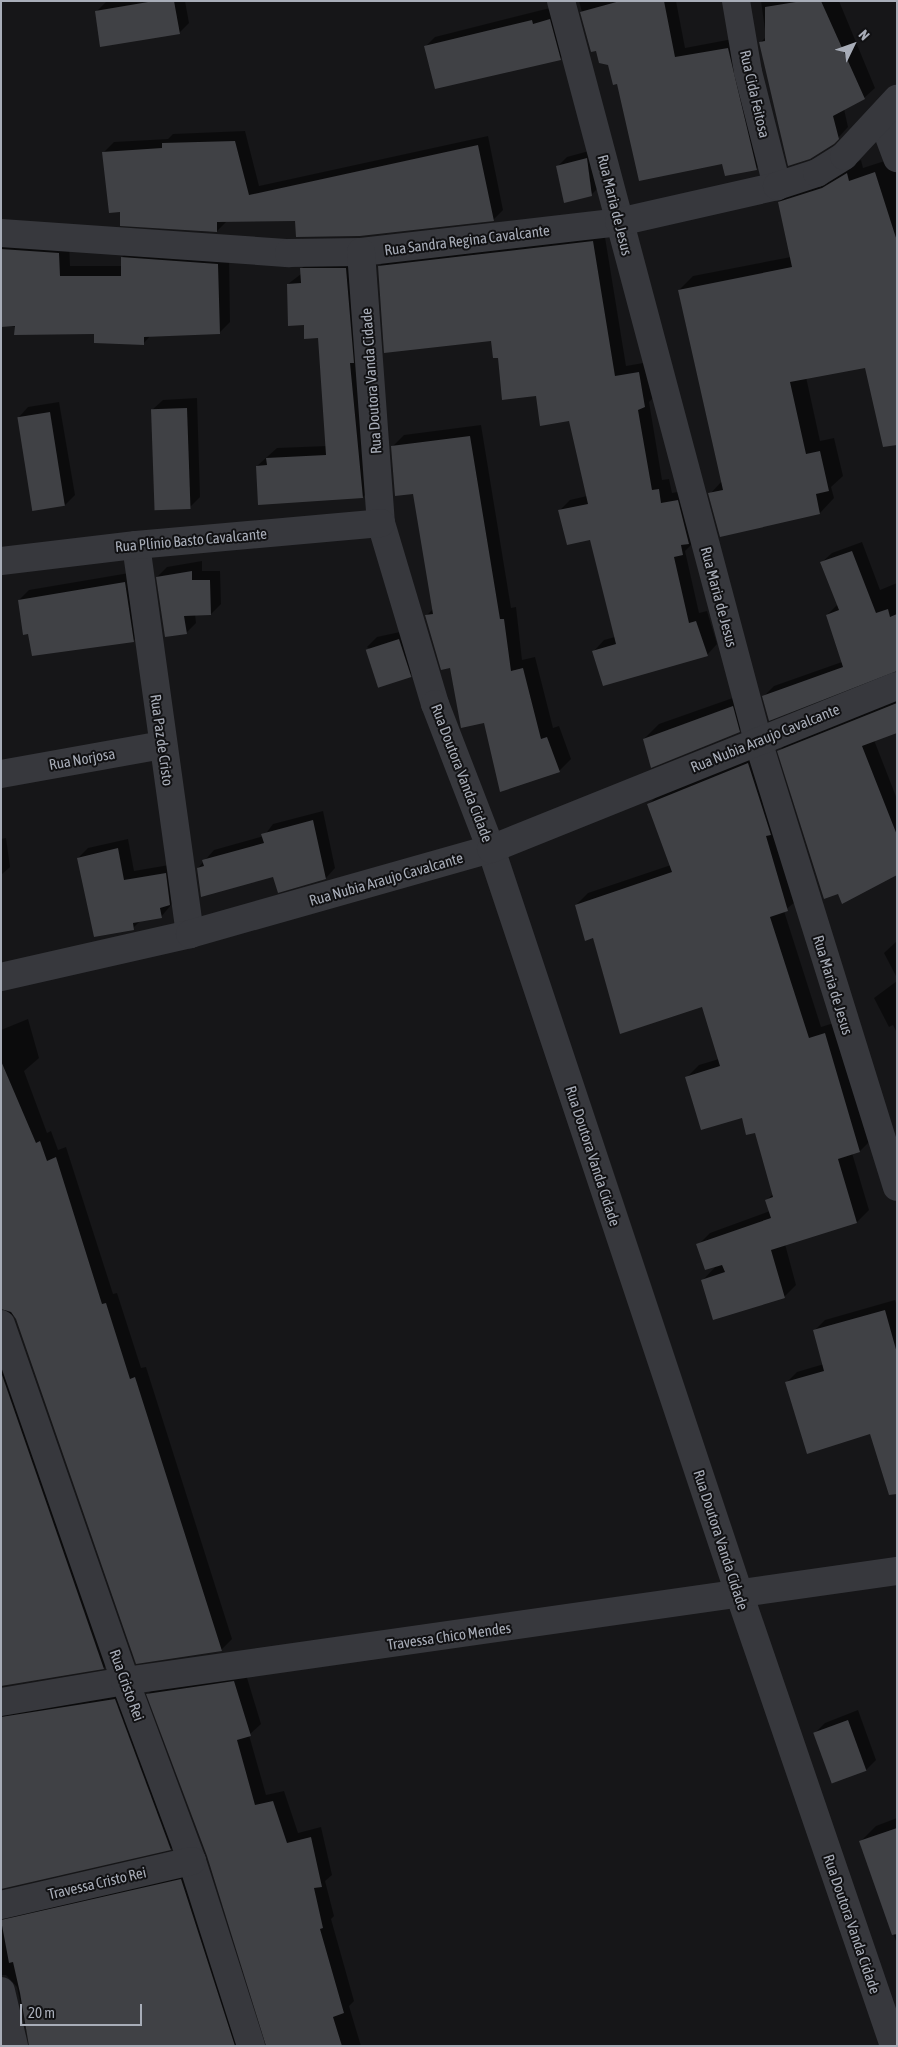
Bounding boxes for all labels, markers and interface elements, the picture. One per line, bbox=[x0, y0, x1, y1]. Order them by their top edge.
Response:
north arrow bbox=[828, 20, 878, 70]
text: N bbox=[855, 27, 873, 43]
street label: Rua Cida Feitosa bbox=[736, 48, 774, 140]
street label: Rua Maria de Jesus bbox=[594, 153, 636, 257]
street label: Rua Sandra Regina Cavalcante bbox=[383, 221, 551, 259]
street label: Rua Doutora Vanda Cidade bbox=[357, 307, 385, 455]
street label: Rua Plínio Basto Cavalcante bbox=[114, 524, 268, 556]
street label: Rua Maria de Jesus bbox=[697, 545, 741, 649]
street label: Rua Paz de Cristo bbox=[147, 693, 177, 787]
street label: Rua Nubia Araujo Cavalcante bbox=[688, 700, 842, 776]
street label: Rua Doutora Vanda Cidade bbox=[427, 701, 497, 845]
street label: Rua Norjosa bbox=[48, 744, 116, 774]
street label: Rua Nubia Araujo Cavalcante bbox=[307, 848, 465, 910]
street label: Rua Maria de Jesus bbox=[809, 933, 857, 1037]
street label: Rua Doutora Vanda Cidade bbox=[562, 1084, 624, 1228]
street label: Rua Doutora Vanda Cidade bbox=[690, 1468, 752, 1612]
street label: Travessa Chico Mendes bbox=[386, 1618, 512, 1654]
street label: Rua Cristo Rei bbox=[106, 1647, 148, 1723]
street label: Rua Doutora Vanda Cidade bbox=[820, 1852, 884, 1996]
street label: Travessa Cristo Rei bbox=[46, 1863, 148, 1903]
scale bar bbox=[22, 1994, 145, 2026]
text: 20 m bbox=[28, 2004, 55, 2021]

